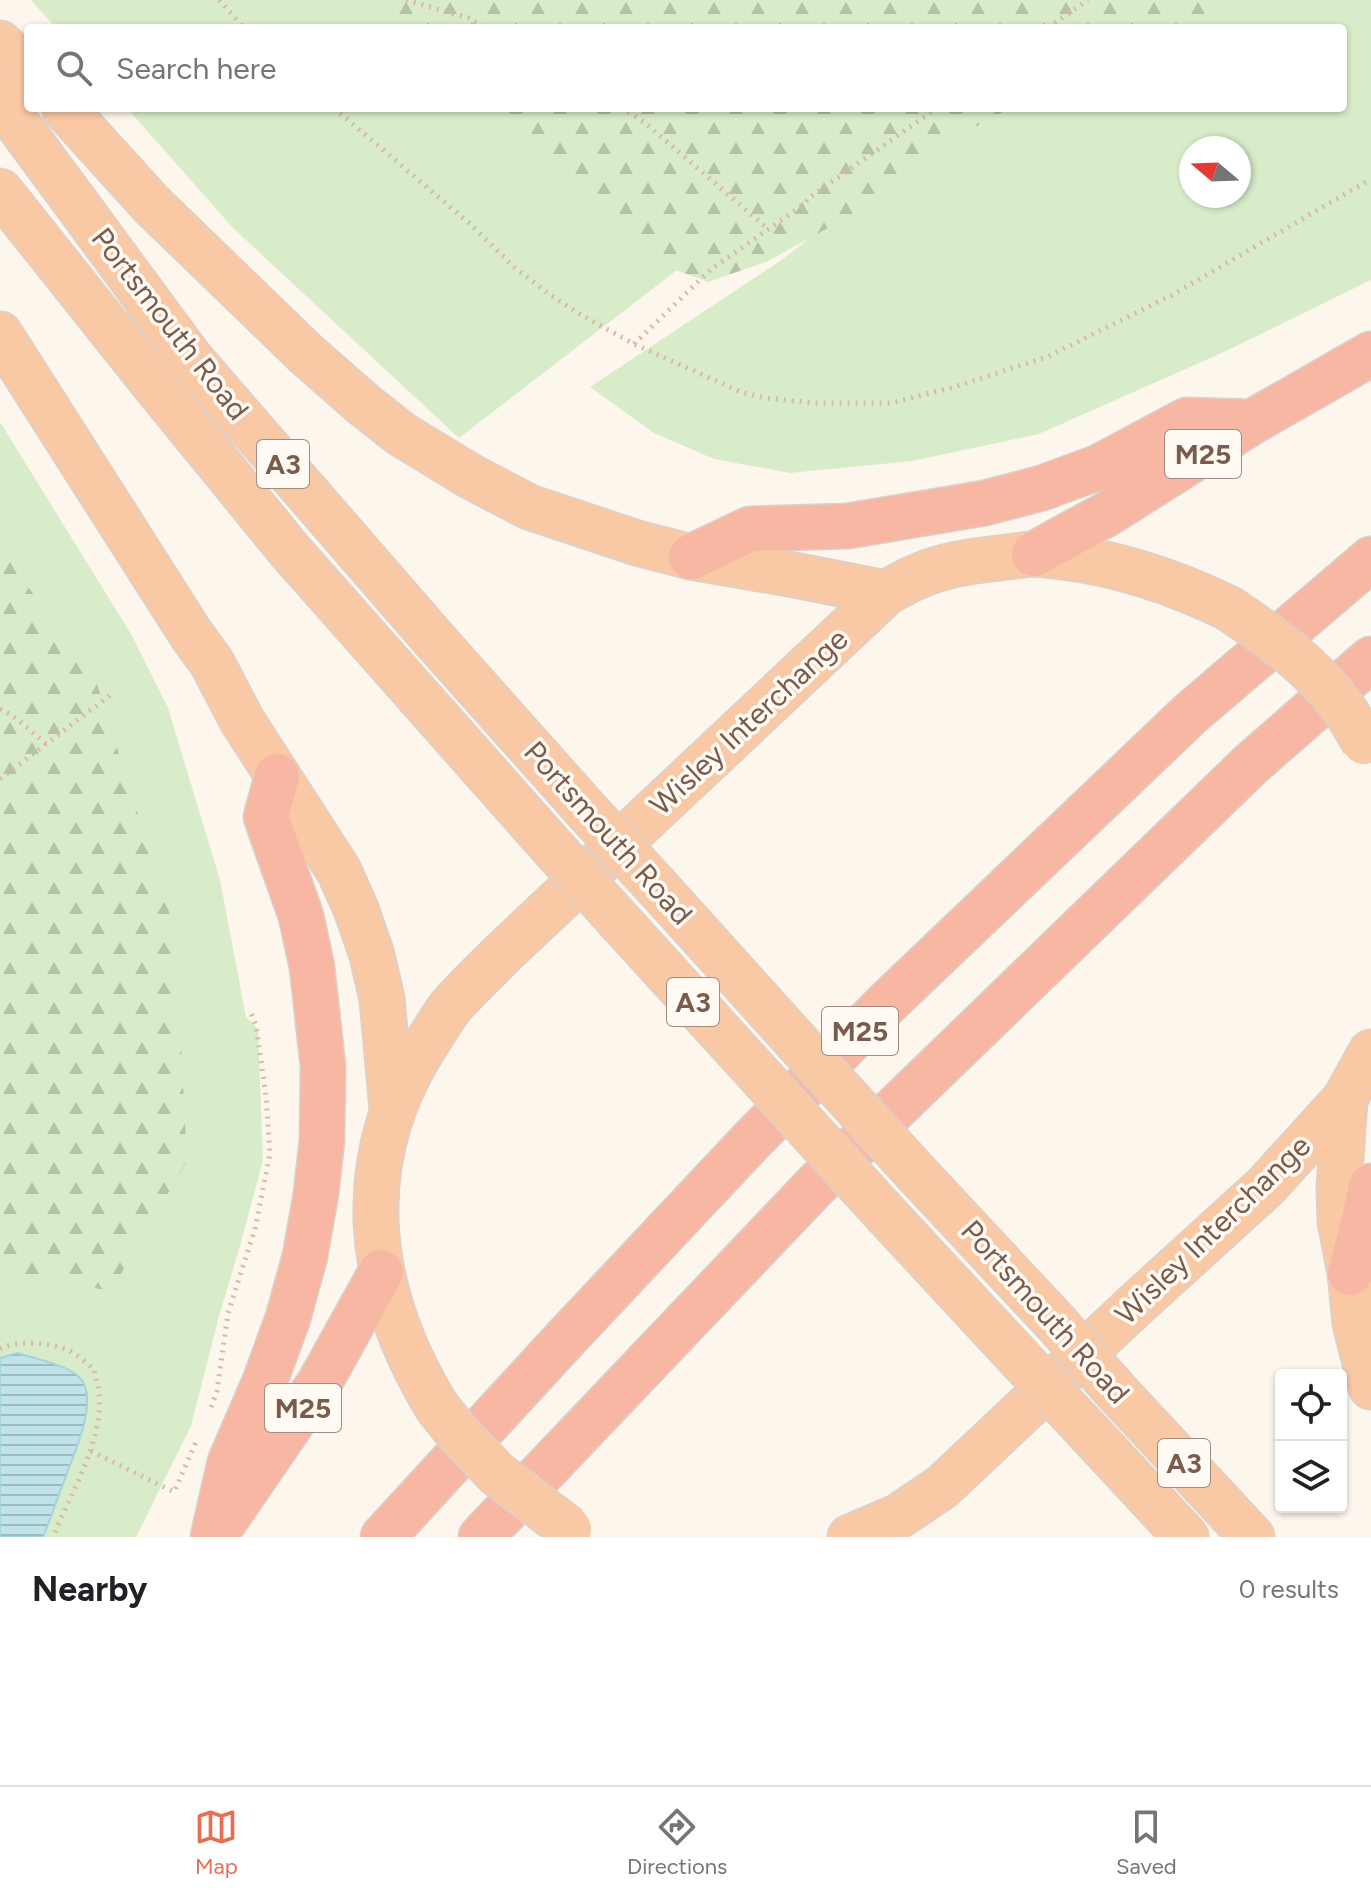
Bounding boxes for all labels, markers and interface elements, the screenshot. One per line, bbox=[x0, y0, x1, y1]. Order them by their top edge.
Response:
search box bbox=[24, 24, 1347, 112]
icon: search bbox=[52, 46, 96, 90]
text: Search here bbox=[116, 50, 276, 87]
north arrow bbox=[1179, 136, 1251, 208]
street label: Portsmouth Road bbox=[84, 220, 257, 427]
road number: M25 bbox=[1165, 430, 1241, 478]
road number: A3 bbox=[257, 440, 309, 488]
street label: Wisley Interchange bbox=[642, 620, 855, 823]
street label: Portsmouth Road bbox=[516, 733, 700, 932]
road number: A3 bbox=[667, 978, 719, 1026]
road number: M25 bbox=[822, 1007, 898, 1055]
street label: Wisley Interchange bbox=[1107, 1127, 1318, 1332]
street label: Portsmouth Road bbox=[953, 1212, 1137, 1411]
map controls bbox=[1275, 1369, 1347, 1513]
button: locate bbox=[1275, 1369, 1347, 1441]
road number: M25 bbox=[265, 1384, 341, 1432]
road number: A3 bbox=[1158, 1439, 1210, 1487]
button: layers bbox=[1275, 1441, 1347, 1513]
text: Nearby bbox=[32, 1569, 147, 1610]
text: 0 results bbox=[1239, 1573, 1339, 1605]
tab: Map bbox=[194, 1805, 238, 1880]
tab: Directions bbox=[627, 1805, 727, 1880]
tab: Saved bbox=[1116, 1805, 1177, 1880]

